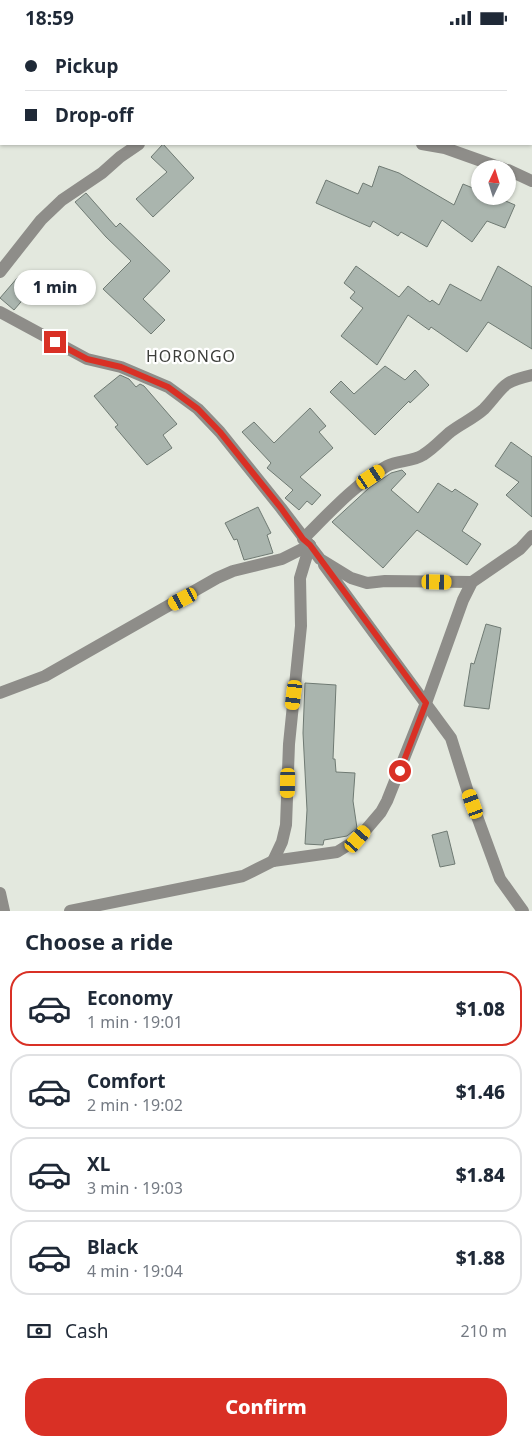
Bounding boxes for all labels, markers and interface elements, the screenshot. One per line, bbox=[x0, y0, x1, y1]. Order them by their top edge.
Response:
text: 18:59 bbox=[25, 5, 74, 31]
text: Pickup bbox=[55, 53, 118, 79]
text: Drop-off bbox=[55, 102, 134, 128]
north arrow bbox=[471, 160, 516, 205]
map controls bbox=[471, 160, 516, 205]
callout: 1 min bbox=[14, 269, 96, 305]
text: 1 min bbox=[33, 276, 77, 298]
route end bbox=[44, 331, 66, 353]
district label: HORONGO bbox=[146, 345, 236, 367]
car bbox=[354, 462, 387, 492]
car bbox=[421, 574, 452, 590]
car bbox=[166, 585, 199, 613]
car bbox=[284, 679, 303, 711]
route start bbox=[389, 760, 411, 782]
car bbox=[280, 768, 295, 798]
car bbox=[460, 787, 485, 821]
car bbox=[342, 823, 373, 855]
text: Choose a ride bbox=[25, 926, 173, 956]
text: Economy bbox=[87, 985, 173, 1011]
icon: car bbox=[27, 986, 72, 1031]
text: $1.08 bbox=[456, 996, 505, 1022]
text: 1 min · 19:01 bbox=[87, 1011, 183, 1033]
text: Comfort bbox=[87, 1068, 166, 1094]
icon: car bbox=[27, 1069, 72, 1114]
text: $1.46 bbox=[456, 1079, 505, 1105]
text: 2 min · 19:02 bbox=[87, 1094, 183, 1116]
text: XL bbox=[87, 1151, 110, 1177]
icon: car bbox=[27, 1152, 72, 1197]
text: $1.84 bbox=[456, 1162, 505, 1188]
text: 3 min · 19:03 bbox=[87, 1177, 183, 1199]
text: Black bbox=[87, 1234, 138, 1260]
icon: car bbox=[27, 1235, 72, 1280]
text: $1.88 bbox=[456, 1245, 505, 1271]
text: 4 min · 19:04 bbox=[87, 1260, 183, 1282]
icon: cash bbox=[25, 1317, 53, 1345]
text: Cash bbox=[65, 1318, 109, 1344]
text: 210 m bbox=[460, 1320, 507, 1342]
button: Confirm bbox=[25, 1378, 507, 1436]

